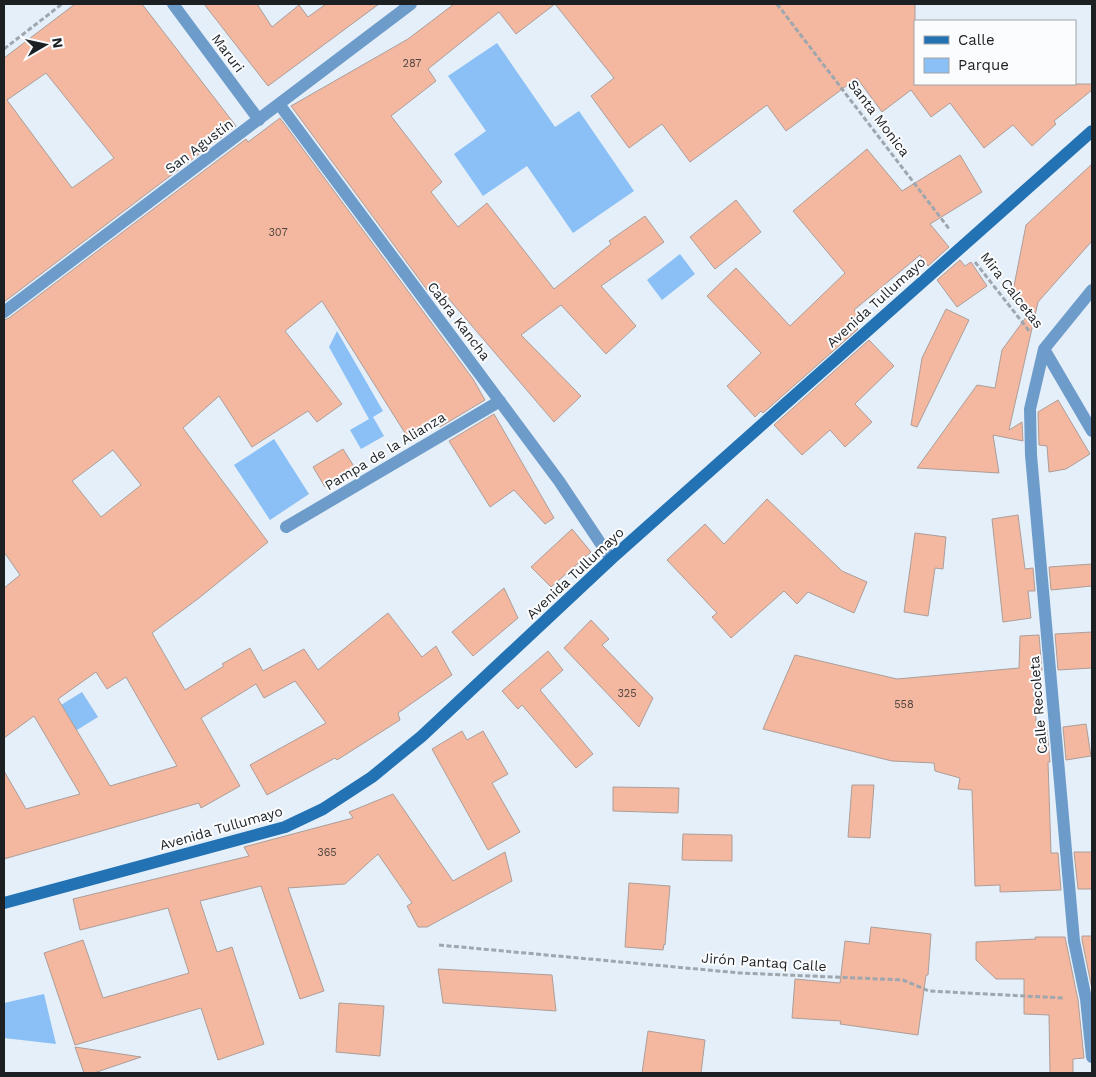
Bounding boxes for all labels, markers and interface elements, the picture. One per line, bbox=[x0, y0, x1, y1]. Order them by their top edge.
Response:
north arrow bbox=[20, 20, 70, 70]
legend bbox=[914, 20, 1076, 85]
street label: Maruri bbox=[208, 31, 248, 75]
text: Calle bbox=[958, 31, 995, 49]
text: N bbox=[49, 37, 67, 49]
text: Parque bbox=[958, 56, 1009, 74]
house number: 287 bbox=[403, 57, 421, 70]
street label: Santa Monica bbox=[845, 76, 913, 160]
street label: San Agustín bbox=[162, 115, 236, 177]
house number: 307 bbox=[268, 226, 288, 239]
street label: Mira Calcetas bbox=[977, 249, 1047, 331]
street label: Avenida Tullumayo bbox=[823, 254, 929, 350]
street label: Cabra Kancha bbox=[424, 279, 494, 363]
street label: Pampa de la Alianza bbox=[322, 409, 448, 493]
street label: Avenida Tullumayo bbox=[523, 524, 627, 622]
street label: Calle Recoleta bbox=[1026, 655, 1050, 755]
house number: 325 bbox=[617, 687, 637, 700]
house number: 558 bbox=[894, 698, 914, 711]
street label: Avenida Tullumayo bbox=[158, 803, 284, 853]
house number: 365 bbox=[317, 846, 337, 859]
street label: Jirón Pantaq Calle bbox=[701, 950, 827, 974]

